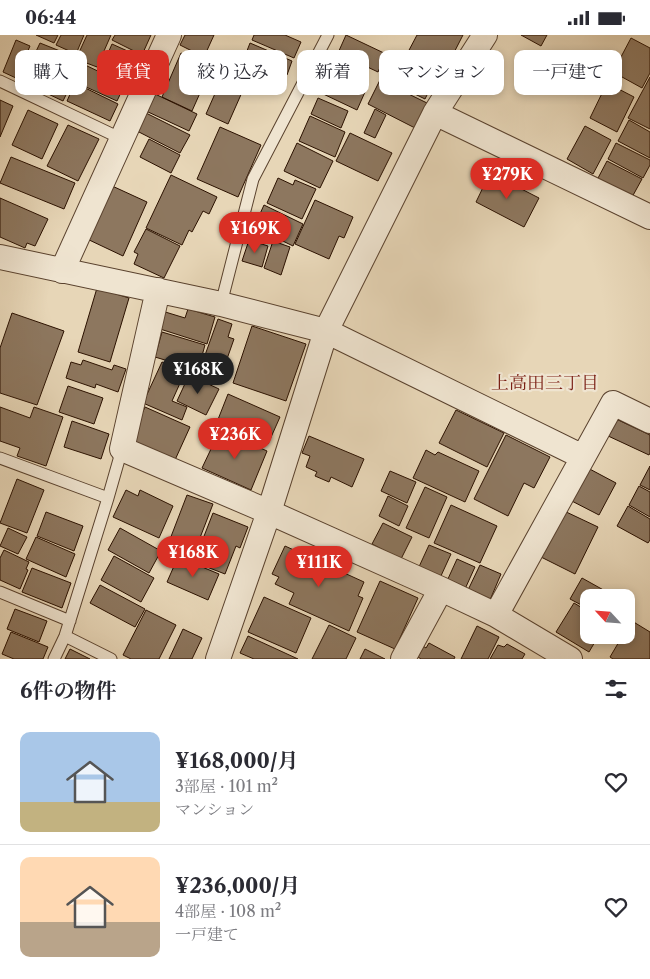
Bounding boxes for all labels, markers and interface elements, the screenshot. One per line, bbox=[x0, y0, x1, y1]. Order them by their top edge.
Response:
text: 06:44 bbox=[25, 6, 77, 29]
chip: 購入 bbox=[15, 50, 87, 95]
chip: 賃貸 bbox=[97, 50, 169, 95]
chip: 絞り込み bbox=[179, 50, 287, 95]
chip: 新着 bbox=[297, 50, 369, 95]
chip: マンション bbox=[379, 50, 504, 95]
chip: 一戸建て bbox=[514, 50, 622, 95]
pin: ¥279K bbox=[472, 157, 542, 200]
text: ¥279K bbox=[481, 164, 533, 184]
pin: ¥169K bbox=[220, 211, 290, 254]
text: ¥169K bbox=[230, 218, 280, 238]
pin: ¥168K bbox=[163, 353, 233, 395]
text: ¥168K bbox=[173, 359, 223, 379]
district label: 上高田三丁目 bbox=[491, 372, 599, 394]
pin: ¥236K bbox=[200, 417, 270, 460]
text: ¥236K bbox=[209, 424, 261, 444]
pin: ¥168K bbox=[158, 535, 228, 578]
text: ¥168K bbox=[168, 542, 218, 562]
pin: ¥111K bbox=[284, 545, 354, 588]
text: ¥111K bbox=[296, 552, 342, 572]
north arrow bbox=[580, 589, 635, 644]
map controls bbox=[580, 589, 635, 644]
icon: filters bbox=[602, 675, 630, 703]
text: 6件の物件 bbox=[20, 678, 117, 703]
text: ¥168,000/月 bbox=[175, 748, 298, 773]
icon: home bbox=[60, 752, 120, 812]
icon: heart bbox=[602, 768, 630, 796]
text: 3部屋 · 101 m² bbox=[175, 776, 278, 796]
text: マンション bbox=[175, 799, 254, 819]
text: ¥236,000/月 bbox=[175, 873, 300, 898]
icon: home bbox=[60, 877, 120, 937]
icon: heart bbox=[602, 893, 630, 921]
text: 4部屋 · 108 m² bbox=[175, 901, 281, 921]
text: 一戸建て bbox=[175, 924, 239, 944]

